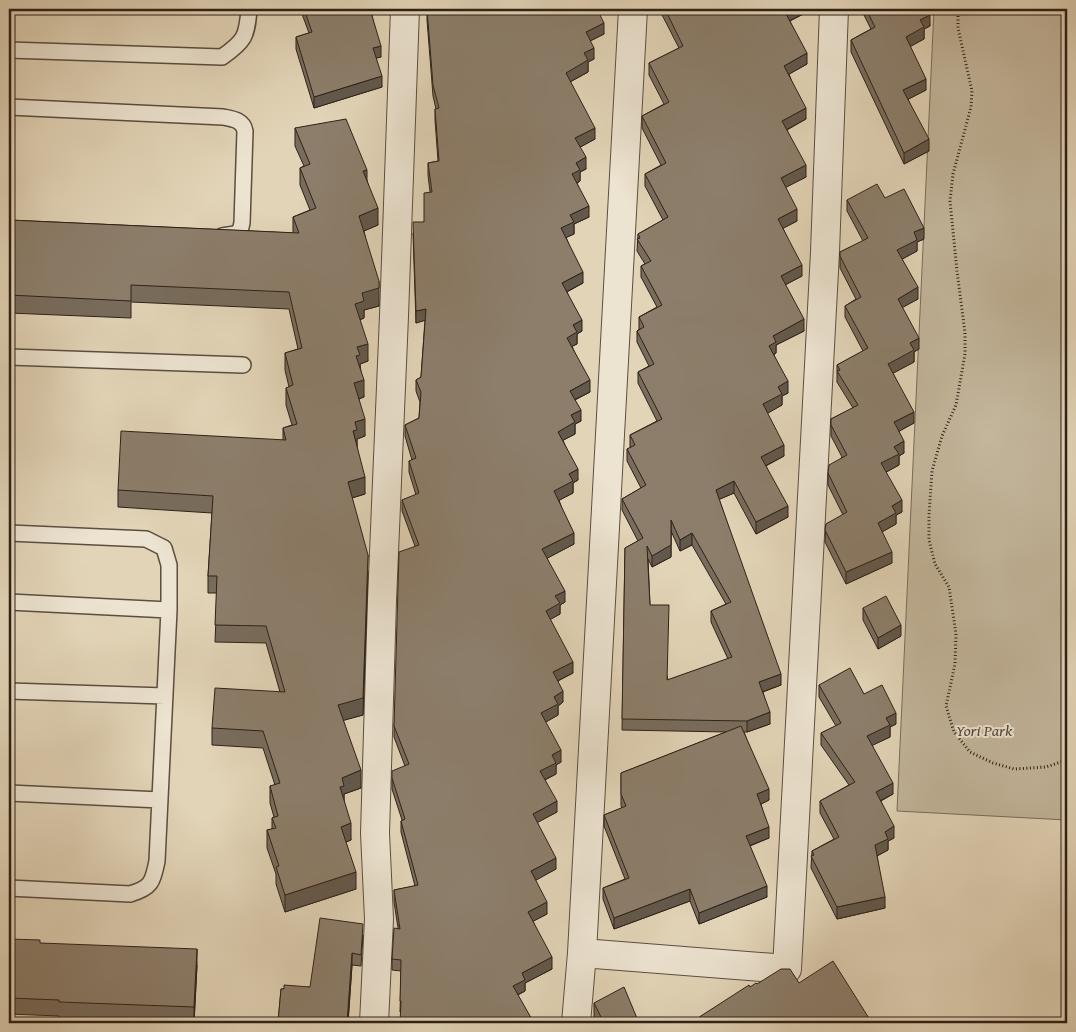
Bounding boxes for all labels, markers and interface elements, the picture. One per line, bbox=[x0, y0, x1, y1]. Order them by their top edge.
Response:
park label: Yori Park bbox=[956, 718, 1013, 742]

